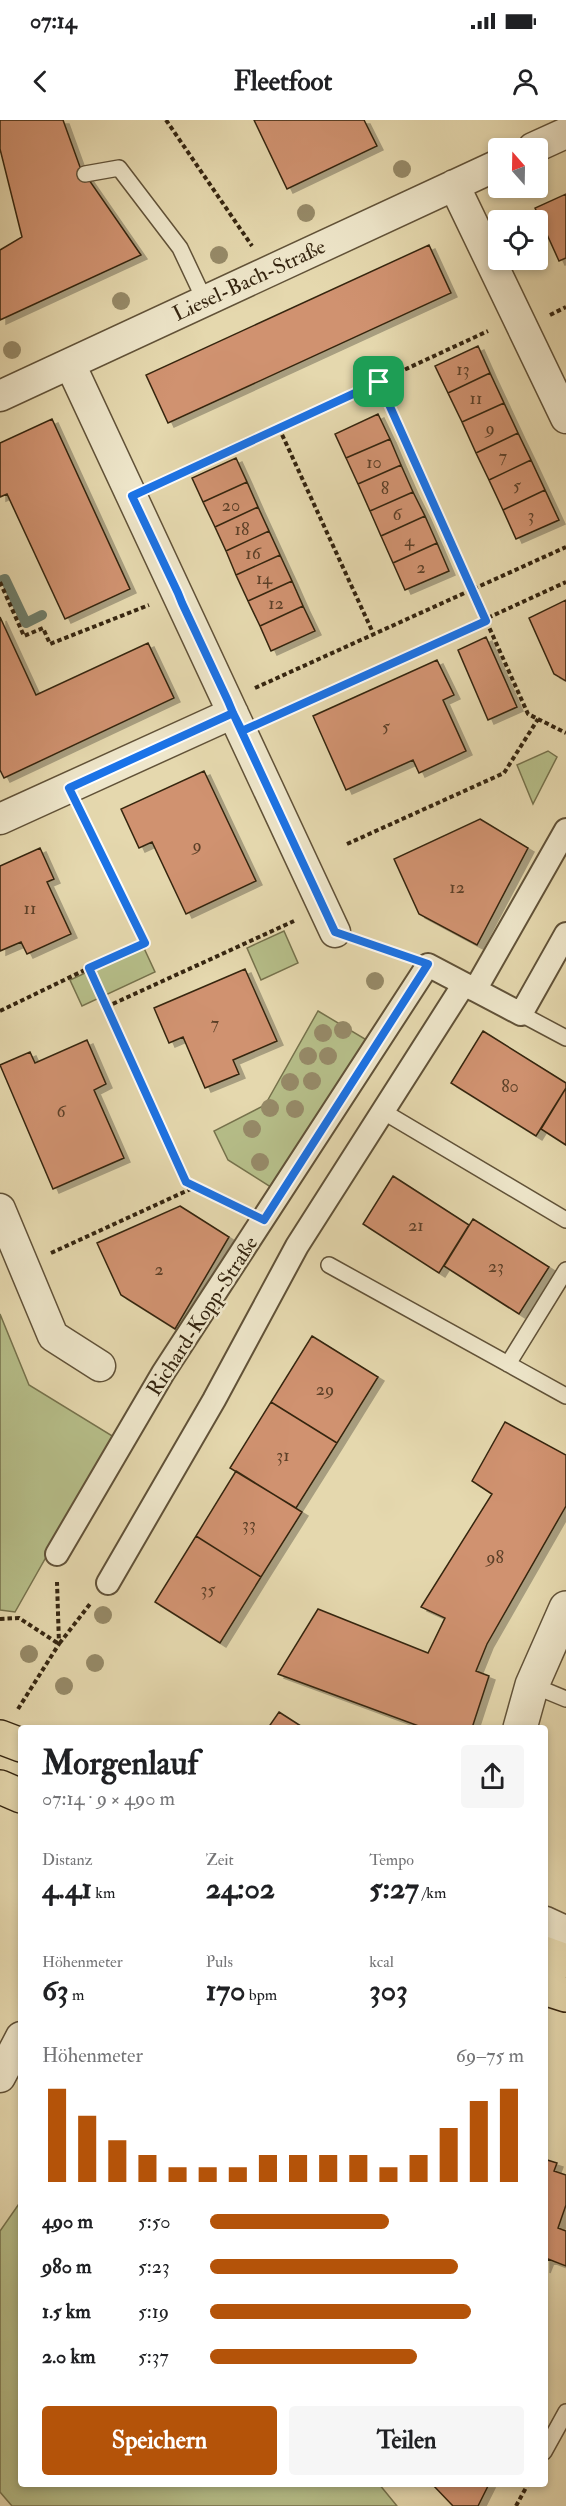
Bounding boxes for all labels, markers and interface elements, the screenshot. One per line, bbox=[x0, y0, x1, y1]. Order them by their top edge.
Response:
text: 07:14 bbox=[30, 7, 77, 35]
icon: back bbox=[24, 65, 57, 98]
text: Fleetfoot bbox=[234, 65, 332, 98]
icon: person bbox=[509, 65, 542, 98]
north arrow bbox=[488, 138, 548, 198]
map controls bbox=[488, 138, 548, 270]
button: locate bbox=[488, 210, 548, 270]
street label: Liesel-Bach-Straße bbox=[168, 233, 330, 328]
pin bbox=[353, 356, 404, 407]
house number: 13 bbox=[456, 358, 470, 381]
icon: arrive bbox=[362, 365, 395, 398]
house number: 11 bbox=[470, 387, 482, 410]
house number: 9 bbox=[483, 417, 495, 440]
house number: 7 bbox=[499, 445, 507, 468]
house number: 10 bbox=[366, 451, 382, 474]
house number: 5 bbox=[513, 474, 521, 497]
house number: 8 bbox=[381, 477, 389, 500]
house number: 20 bbox=[222, 494, 240, 517]
house number: 6 bbox=[392, 503, 402, 526]
house number: 3 bbox=[528, 504, 534, 527]
house number: 18 bbox=[235, 518, 249, 541]
house number: 4 bbox=[404, 529, 415, 552]
house number: 16 bbox=[245, 542, 262, 565]
house number: 2 bbox=[416, 556, 426, 579]
house number: 14 bbox=[256, 567, 273, 590]
house number: 12 bbox=[268, 592, 284, 615]
house number: 5 bbox=[382, 715, 390, 738]
house number: 9 bbox=[190, 834, 202, 857]
house number: 12 bbox=[449, 876, 465, 899]
house number: 11 bbox=[24, 897, 36, 920]
house number: 7 bbox=[211, 1012, 219, 1035]
house number: 80 bbox=[501, 1075, 519, 1098]
house number: 6 bbox=[56, 1100, 66, 1123]
house number: 21 bbox=[408, 1214, 424, 1237]
street label: Richard-Kopp-Straße bbox=[141, 1231, 264, 1401]
house number: 23 bbox=[488, 1255, 504, 1278]
house number: 2 bbox=[154, 1258, 164, 1281]
house number: 29 bbox=[316, 1378, 334, 1401]
house number: 31 bbox=[276, 1444, 290, 1467]
house number: 33 bbox=[242, 1513, 256, 1536]
house number: 98 bbox=[484, 1546, 504, 1569]
house number: 35 bbox=[201, 1578, 215, 1601]
text: Morgenlauf bbox=[42, 1743, 198, 1784]
button: share bbox=[461, 1745, 524, 1808]
text: 07:14 · 9 × 490 m bbox=[42, 1786, 175, 1811]
text: Distanz bbox=[42, 1850, 93, 1870]
text: Zeit bbox=[206, 1850, 234, 1870]
text: Tempo bbox=[369, 1850, 414, 1870]
text: 4.41 bbox=[42, 1870, 92, 1907]
text: 24:02 bbox=[206, 1870, 275, 1907]
text: 5:27 bbox=[369, 1870, 419, 1907]
text: km bbox=[92, 1883, 115, 1903]
text: /km bbox=[419, 1883, 446, 1903]
text: Höhenmeter bbox=[42, 1952, 123, 1972]
text: Puls bbox=[206, 1952, 233, 1972]
text: kcal bbox=[369, 1952, 394, 1972]
text: 63 bbox=[42, 1972, 69, 2009]
text: 170 bbox=[206, 1972, 245, 2009]
text: 303 bbox=[369, 1972, 408, 2009]
text: m bbox=[69, 1985, 84, 2005]
text: bpm bbox=[245, 1985, 277, 2005]
text: Höhenmeter bbox=[42, 2043, 143, 2068]
text: 69–75 m bbox=[456, 2043, 524, 2068]
text: 490 m bbox=[42, 2209, 93, 2234]
text: 5:50 bbox=[138, 2209, 171, 2234]
text: 980 m bbox=[42, 2254, 92, 2279]
text: 5:23 bbox=[138, 2254, 170, 2279]
text: 1.5 km bbox=[42, 2299, 91, 2324]
text: 5:19 bbox=[138, 2299, 169, 2324]
text: 2.0 km bbox=[42, 2344, 96, 2369]
text: 5:37 bbox=[138, 2344, 169, 2369]
button: Speichern bbox=[42, 2406, 277, 2475]
button: Teilen bbox=[289, 2406, 524, 2475]

